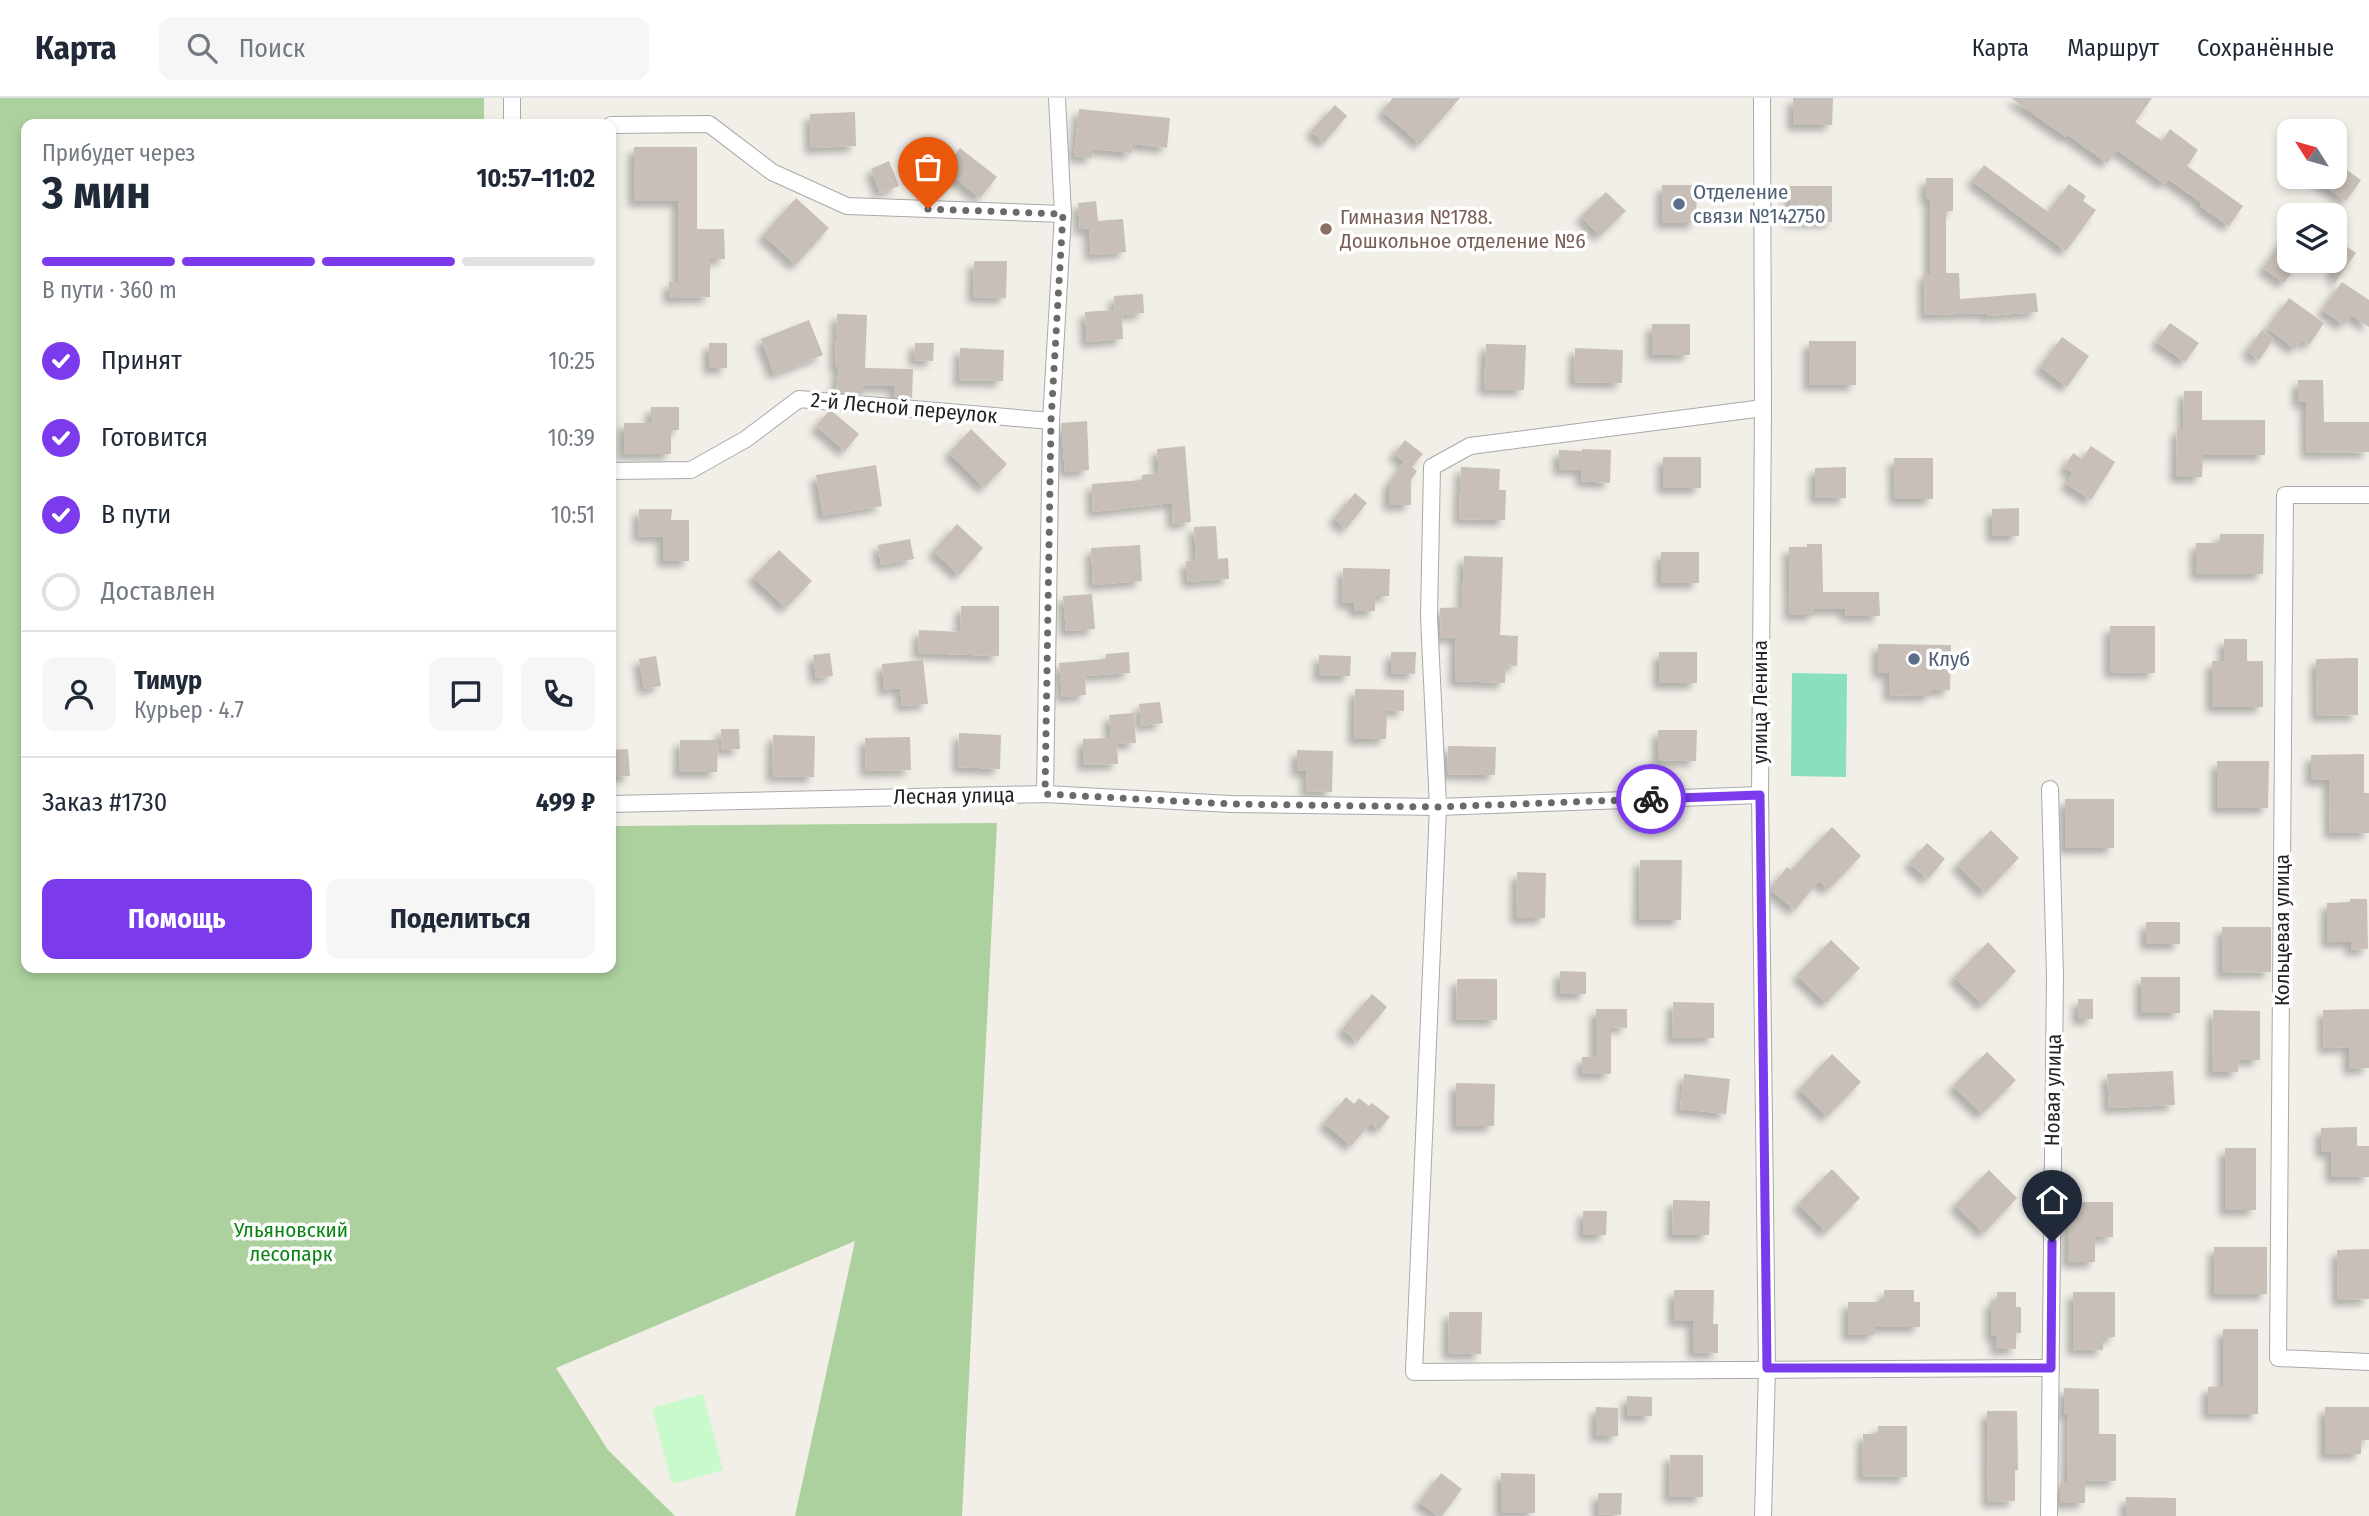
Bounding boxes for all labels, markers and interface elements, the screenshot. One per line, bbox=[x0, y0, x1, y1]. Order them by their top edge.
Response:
search box bbox=[159, 17, 649, 80]
text: Карта bbox=[35, 28, 117, 68]
icon: search bbox=[183, 29, 221, 67]
text: Поиск bbox=[239, 33, 305, 64]
text: Карта bbox=[1972, 34, 2029, 62]
text: Маршрут bbox=[2067, 34, 2159, 62]
text: Сохранённые bbox=[2197, 34, 2334, 62]
north arrow bbox=[2277, 119, 2347, 189]
map controls bbox=[2277, 119, 2347, 273]
pin bbox=[898, 137, 958, 209]
text: Прибудет через bbox=[42, 139, 195, 167]
icon: bag bbox=[909, 148, 947, 186]
text: 10:57–11:02 bbox=[476, 163, 595, 194]
text: 3 мин bbox=[42, 165, 151, 220]
place label: Отделение связи №142750 bbox=[1693, 179, 1826, 229]
marker: Отделение связи №142750 bbox=[1671, 196, 1687, 212]
button: layers bbox=[2277, 203, 2347, 273]
place label: Гимназия №1788. Дошкольное отделение №6 bbox=[1339, 204, 1586, 254]
marker: Гимназия №1788. Дошкольное отделение №6 bbox=[1318, 221, 1334, 237]
text: В пути · 360 m bbox=[42, 276, 177, 304]
icon: check bbox=[42, 342, 80, 380]
text: Принят bbox=[101, 345, 182, 376]
text: 10:25 bbox=[548, 347, 595, 375]
street label: 2-й Лесной переулок bbox=[810, 387, 999, 429]
icon: check bbox=[42, 419, 80, 457]
text: Готовится bbox=[101, 422, 208, 453]
text: 10:39 bbox=[548, 424, 595, 452]
icon: check bbox=[42, 496, 80, 534]
text: В пути bbox=[101, 499, 171, 530]
text: 10:51 bbox=[551, 501, 595, 529]
text: Доставлен bbox=[101, 576, 216, 607]
street label: улица Ленина bbox=[1747, 640, 1773, 764]
place label: Клуб bbox=[1928, 646, 1970, 672]
marker: Клуб bbox=[1906, 651, 1922, 667]
button: person bbox=[42, 657, 116, 731]
button: chat bbox=[429, 657, 503, 731]
button: phone bbox=[521, 657, 595, 731]
text: Тимур bbox=[134, 665, 202, 696]
text: Курьер · 4.7 bbox=[134, 696, 244, 724]
courier bbox=[1616, 764, 1686, 834]
icon: bike bbox=[1632, 780, 1670, 818]
street label: Лесная улица bbox=[893, 782, 1015, 810]
text: Заказ #1730 bbox=[42, 787, 167, 818]
text: 499 ₽ bbox=[536, 787, 595, 818]
street label: Кольцевая улица bbox=[2269, 854, 2295, 1006]
button: Помощь bbox=[42, 879, 312, 959]
button: Поделиться bbox=[326, 879, 595, 959]
street label: Новая улица bbox=[2039, 1034, 2067, 1146]
pin bbox=[2022, 1170, 2082, 1242]
icon: home bbox=[2033, 1181, 2071, 1219]
park label: Ульяновский лесопарк bbox=[233, 1217, 348, 1267]

